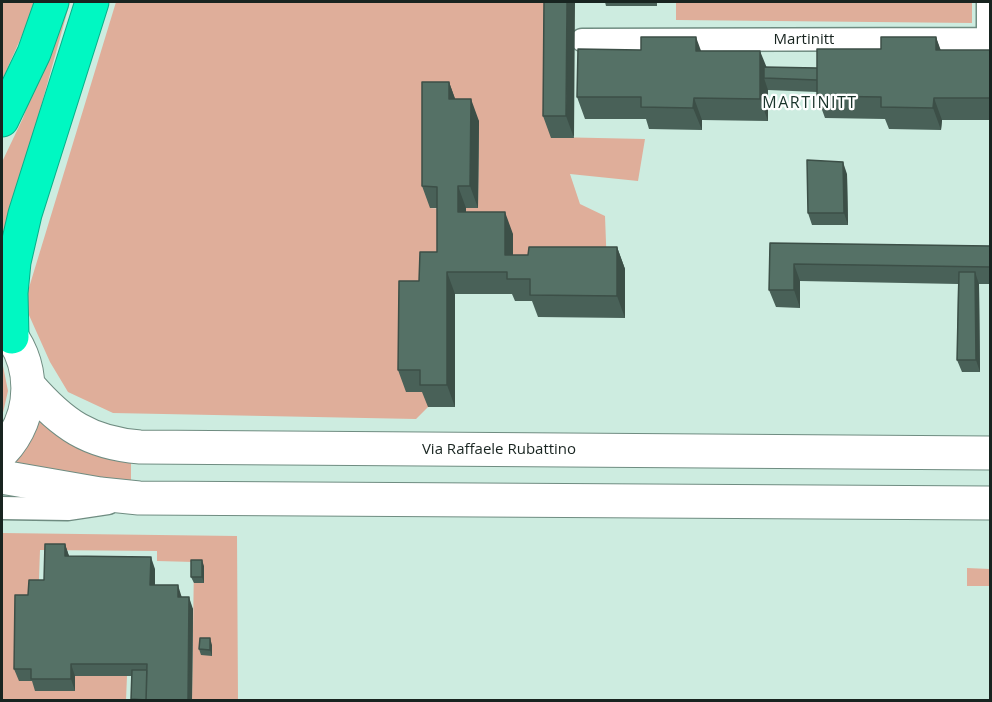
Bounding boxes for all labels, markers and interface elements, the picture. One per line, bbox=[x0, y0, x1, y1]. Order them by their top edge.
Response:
street label: Martinitt bbox=[774, 31, 834, 49]
district label: MARTINITT bbox=[762, 93, 858, 113]
street label: Via Raffaele Rubattino bbox=[422, 441, 576, 459]

